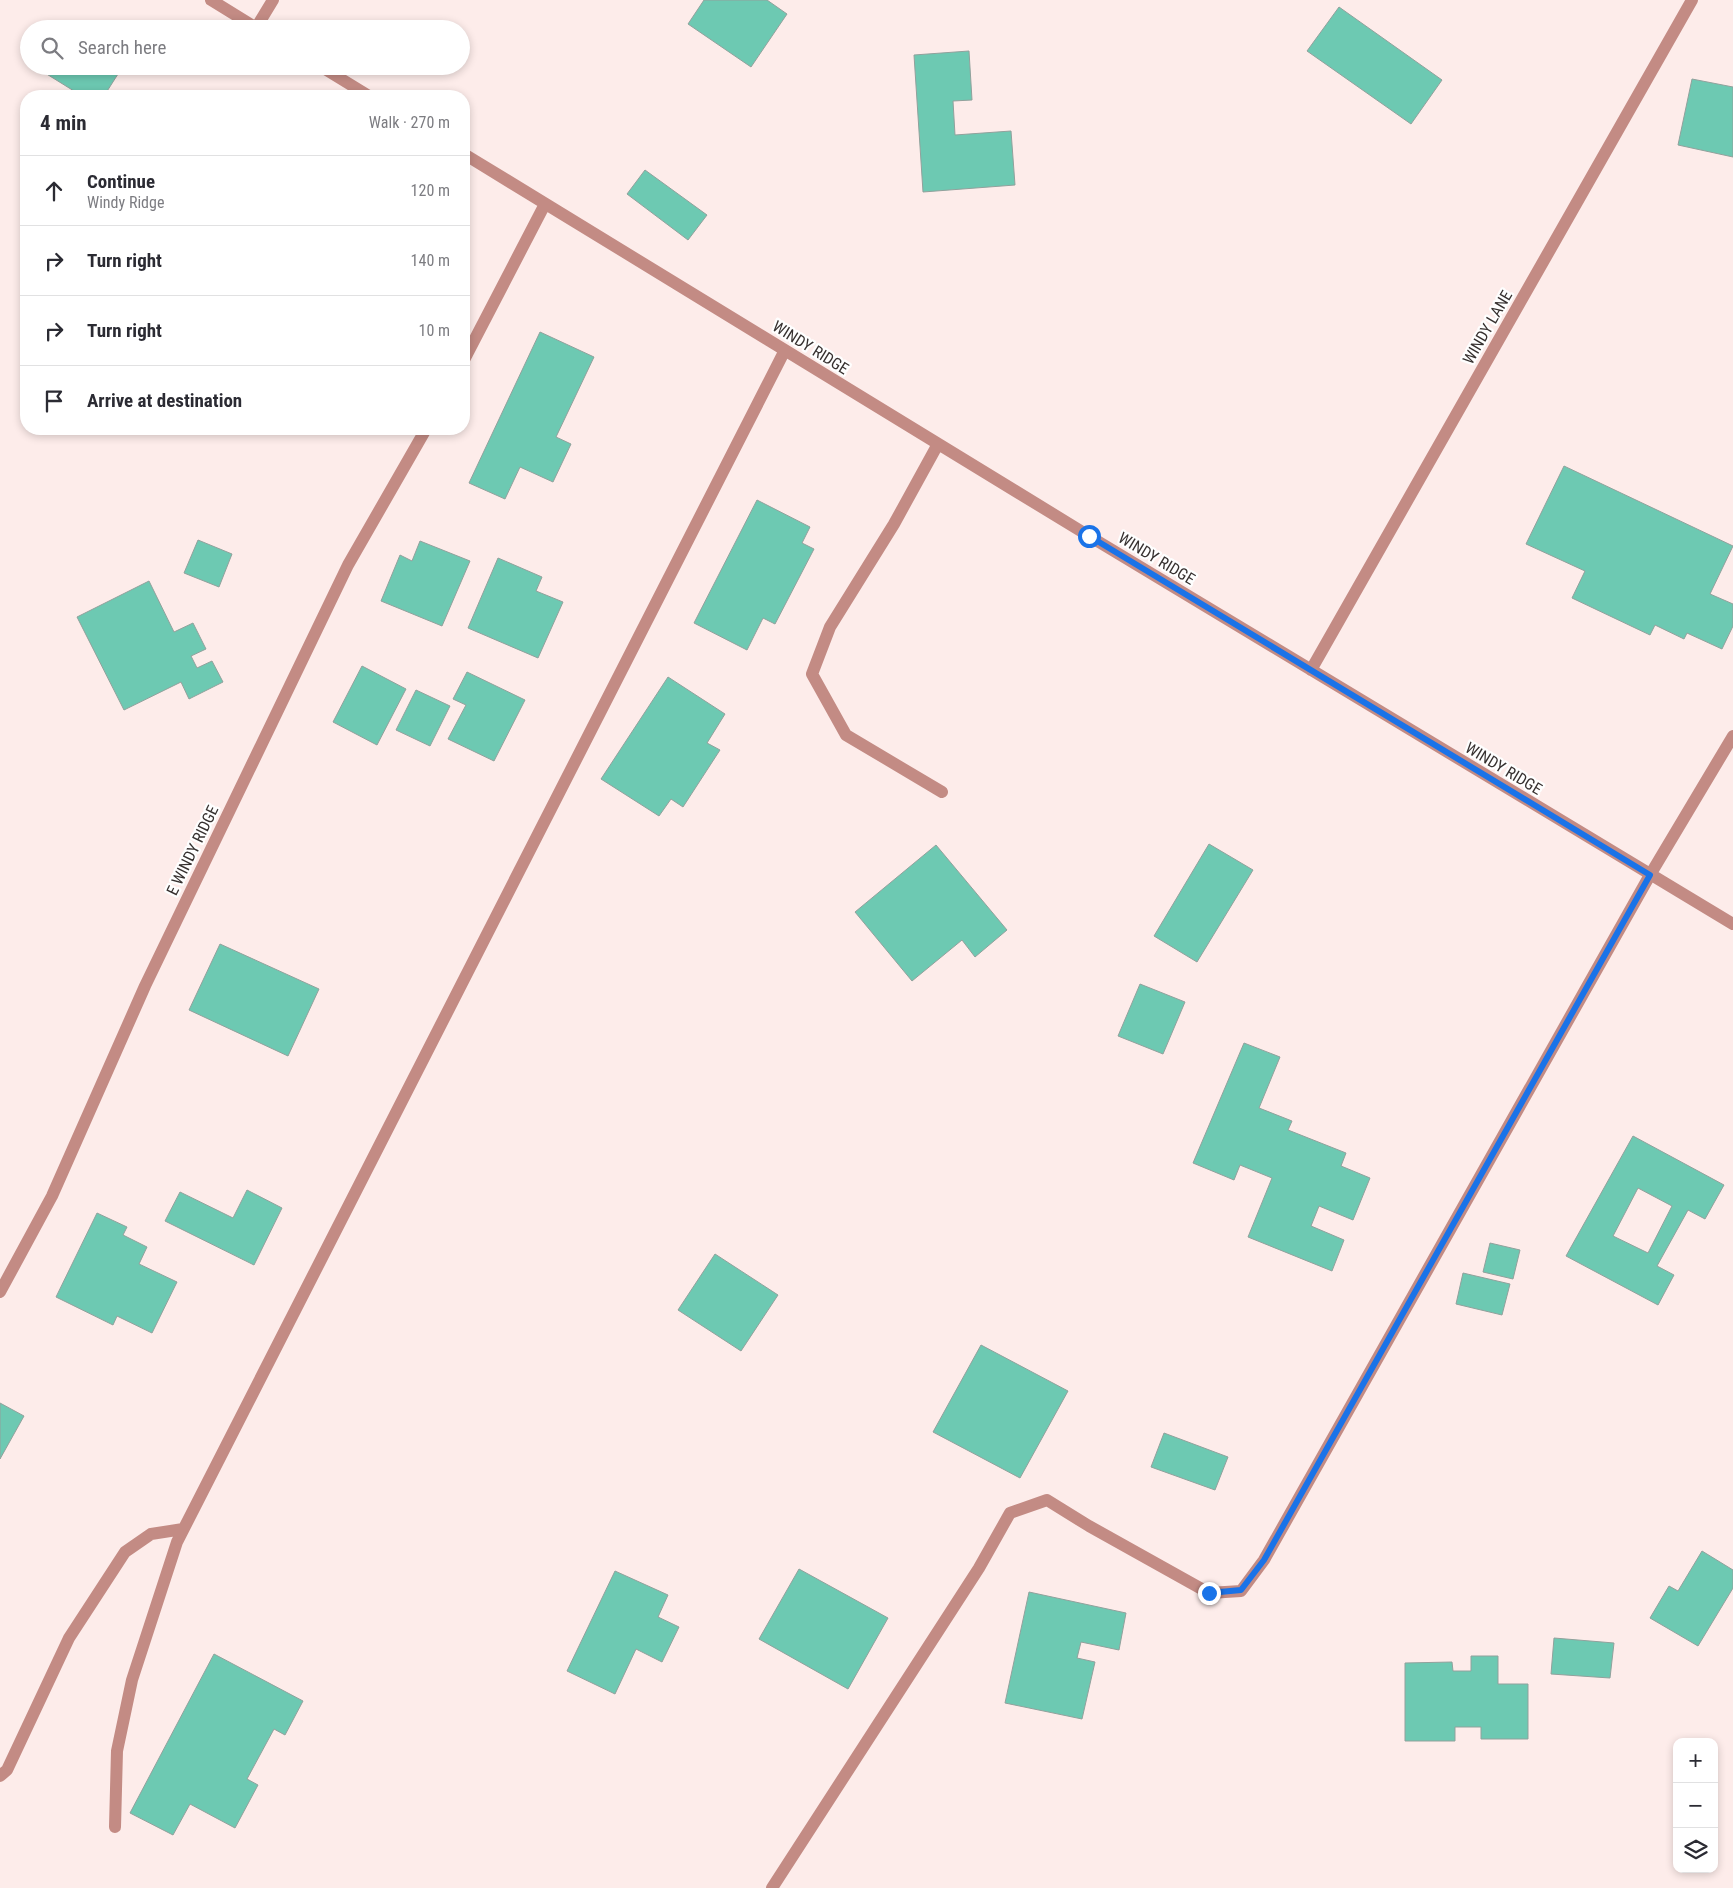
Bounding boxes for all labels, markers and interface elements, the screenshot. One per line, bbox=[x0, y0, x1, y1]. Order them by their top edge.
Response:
search box bbox=[20, 20, 470, 75]
icon: search bbox=[38, 34, 66, 62]
text: Search here bbox=[78, 36, 166, 59]
text: 4 min bbox=[40, 111, 87, 135]
text: Walk · 270 m bbox=[369, 113, 450, 132]
text: Continue bbox=[87, 170, 155, 193]
icon: ahead bbox=[40, 177, 68, 205]
text: 120 m bbox=[411, 181, 450, 200]
text: Windy Ridge bbox=[87, 193, 164, 212]
icon: right bbox=[40, 247, 68, 275]
text: Turn right bbox=[87, 249, 162, 272]
text: 140 m bbox=[411, 251, 450, 270]
street label: WINDY LANE bbox=[1459, 287, 1516, 367]
icon: right bbox=[40, 317, 68, 345]
street label: WINDY RIDGE bbox=[769, 317, 852, 378]
text: Turn right bbox=[87, 319, 162, 342]
text: 10 m bbox=[418, 321, 450, 340]
icon: arrive bbox=[40, 387, 68, 415]
text: Arrive at destination bbox=[87, 389, 242, 412]
route start bbox=[1078, 525, 1101, 548]
street label: WINDY RIDGE bbox=[1115, 528, 1199, 589]
street label: WINDY RIDGE bbox=[1462, 738, 1546, 799]
street label: E WINDY RIDGE bbox=[163, 802, 222, 898]
route end bbox=[1198, 1582, 1221, 1605]
map controls bbox=[1673, 1738, 1718, 1873]
button: + bbox=[1673, 1738, 1718, 1783]
button: − bbox=[1673, 1783, 1718, 1828]
button: layers bbox=[1673, 1828, 1718, 1873]

